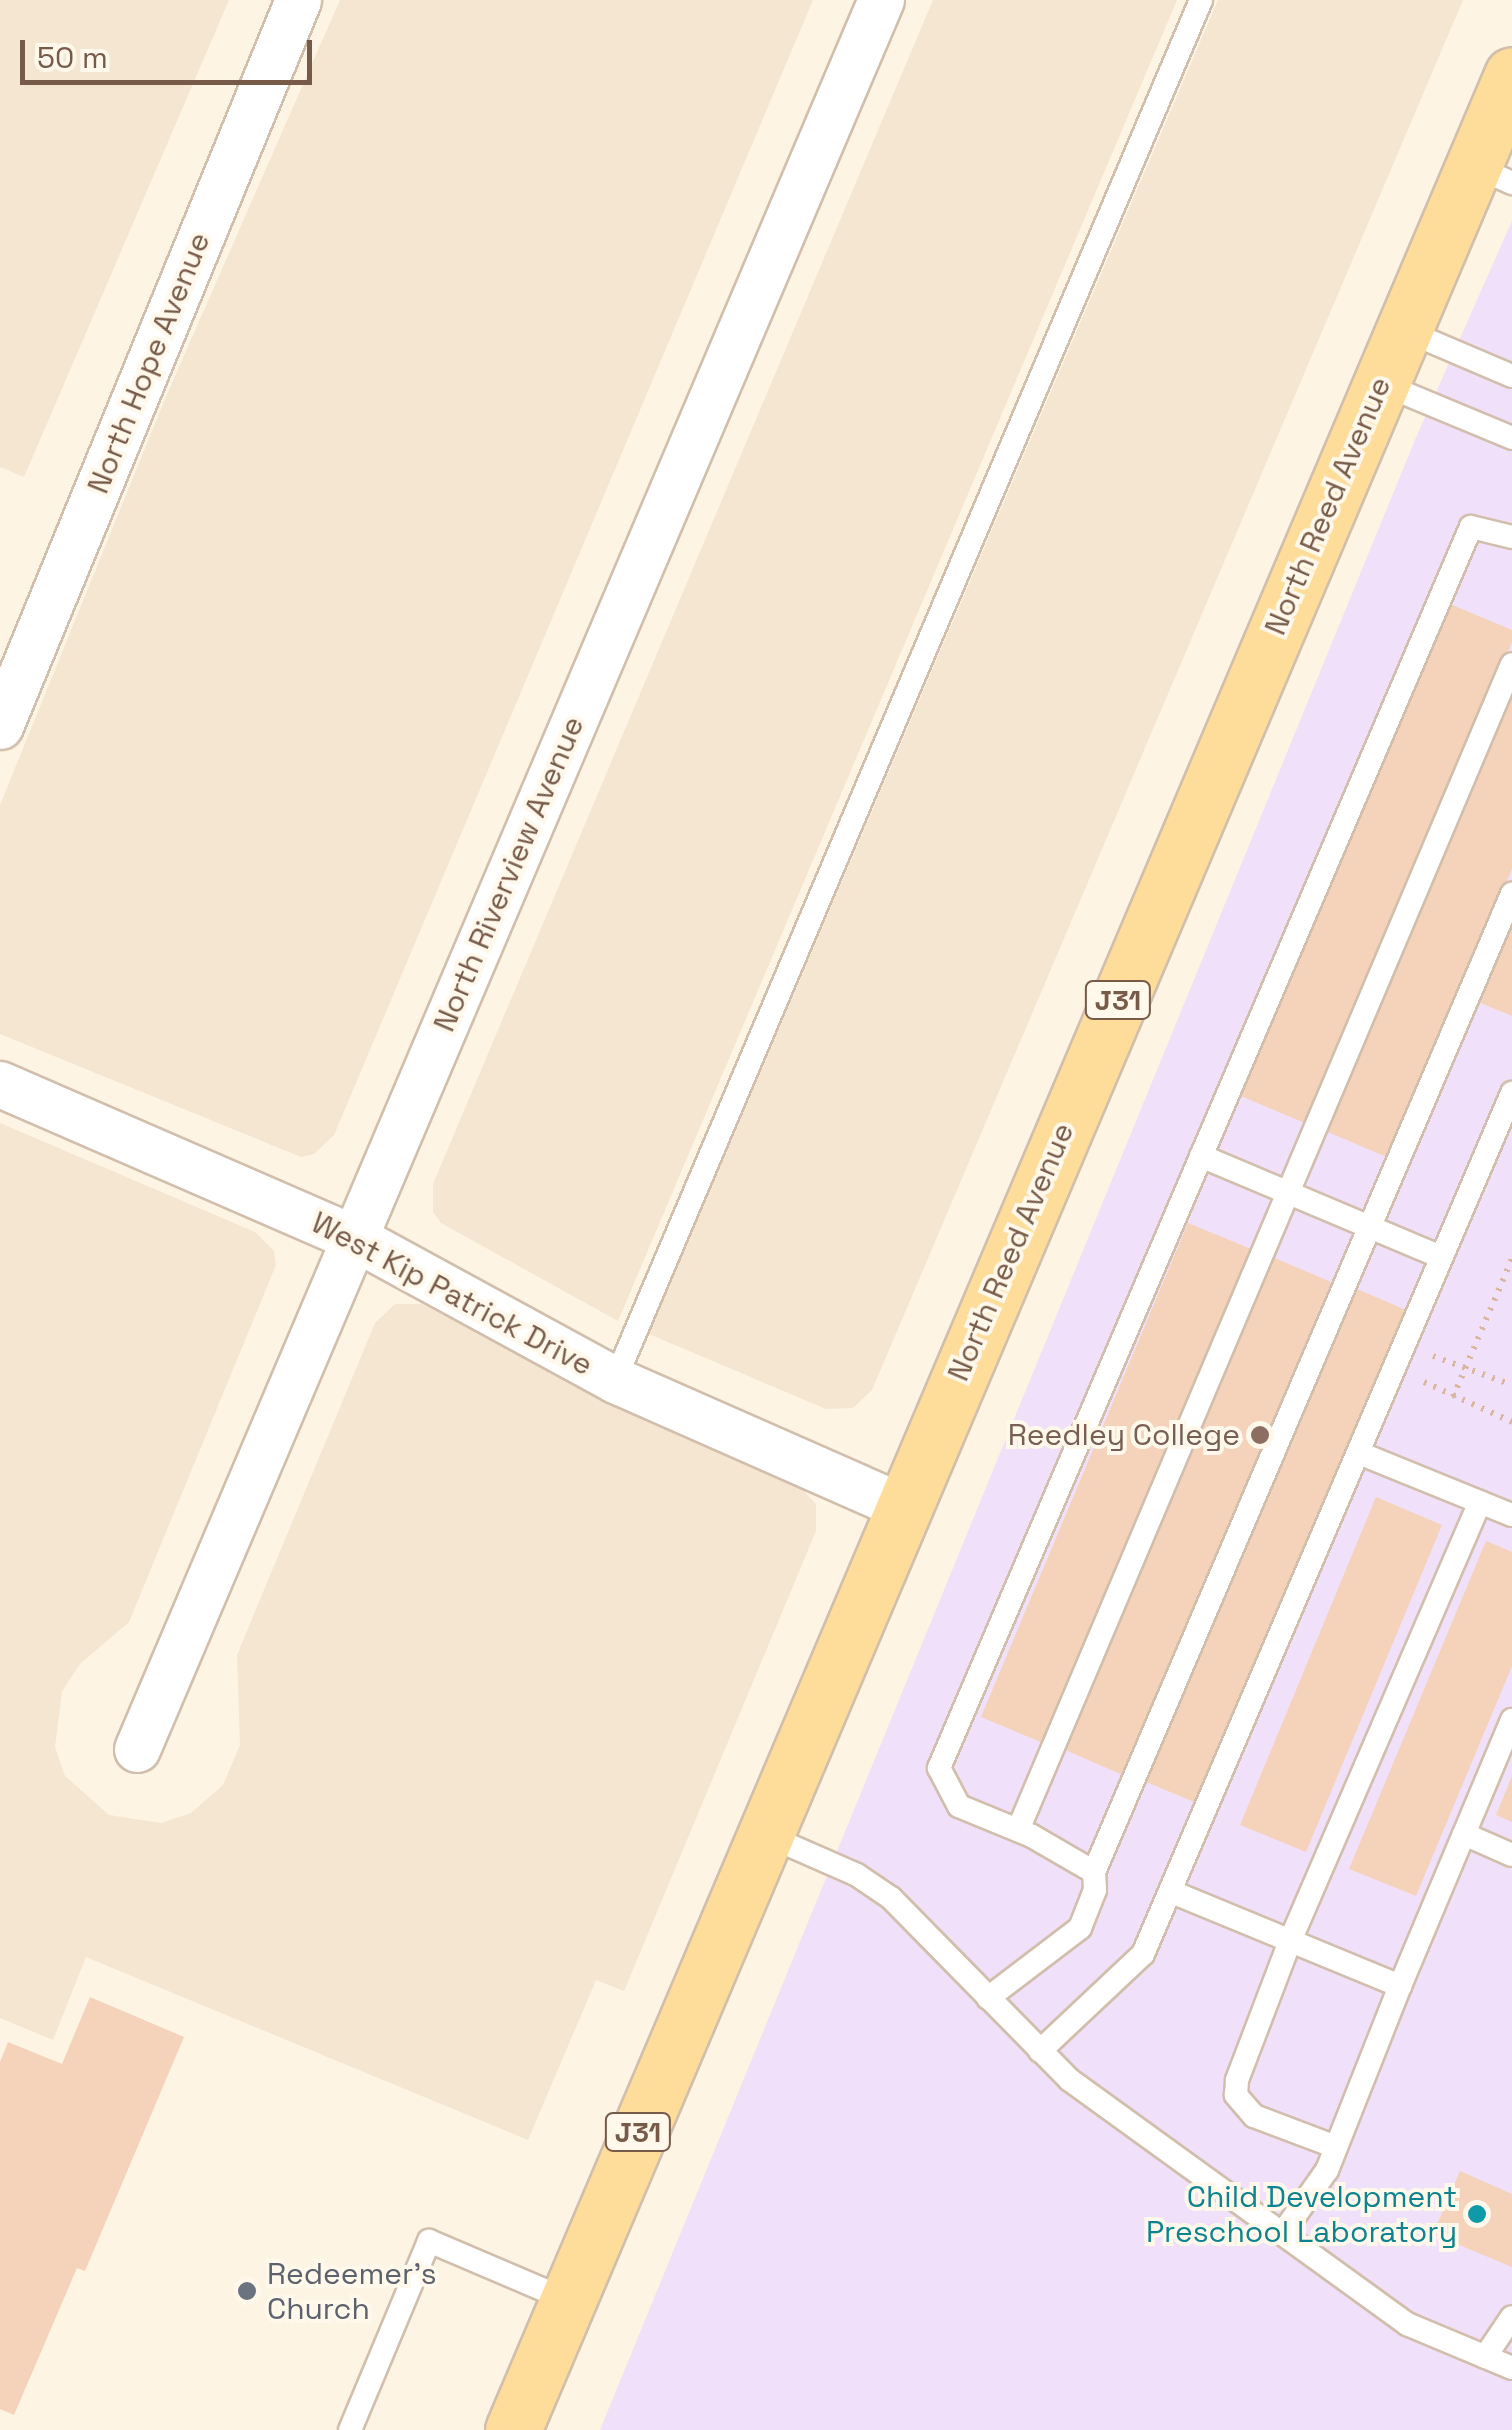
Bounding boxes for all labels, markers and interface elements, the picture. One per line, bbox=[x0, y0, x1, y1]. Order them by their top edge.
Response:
scale bar bbox=[25, 20, 318, 82]
text: 50 m bbox=[37, 38, 108, 77]
street label: North Hope Avenue bbox=[80, 227, 218, 499]
street label: North Reed Avenue bbox=[1257, 371, 1399, 641]
street label: North Riverview Avenue bbox=[426, 711, 592, 1037]
road number: J31 bbox=[1083, 977, 1153, 1023]
street label: North Reed Avenue bbox=[940, 1117, 1082, 1387]
street label: West Kip Patrick Drive bbox=[305, 1205, 599, 1383]
place label: Reedley College bbox=[1008, 1417, 1240, 1453]
marker: Reedley College bbox=[1249, 1424, 1271, 1446]
road number: J31 bbox=[603, 2109, 673, 2155]
place label: Child Development Preschool Laboratory bbox=[1146, 2179, 1457, 2250]
marker: Child Development Preschool Laboratory bbox=[1466, 2203, 1488, 2225]
place label: Redeemer's Church bbox=[267, 2256, 437, 2326]
marker: Redeemer's Church bbox=[236, 2280, 258, 2302]

